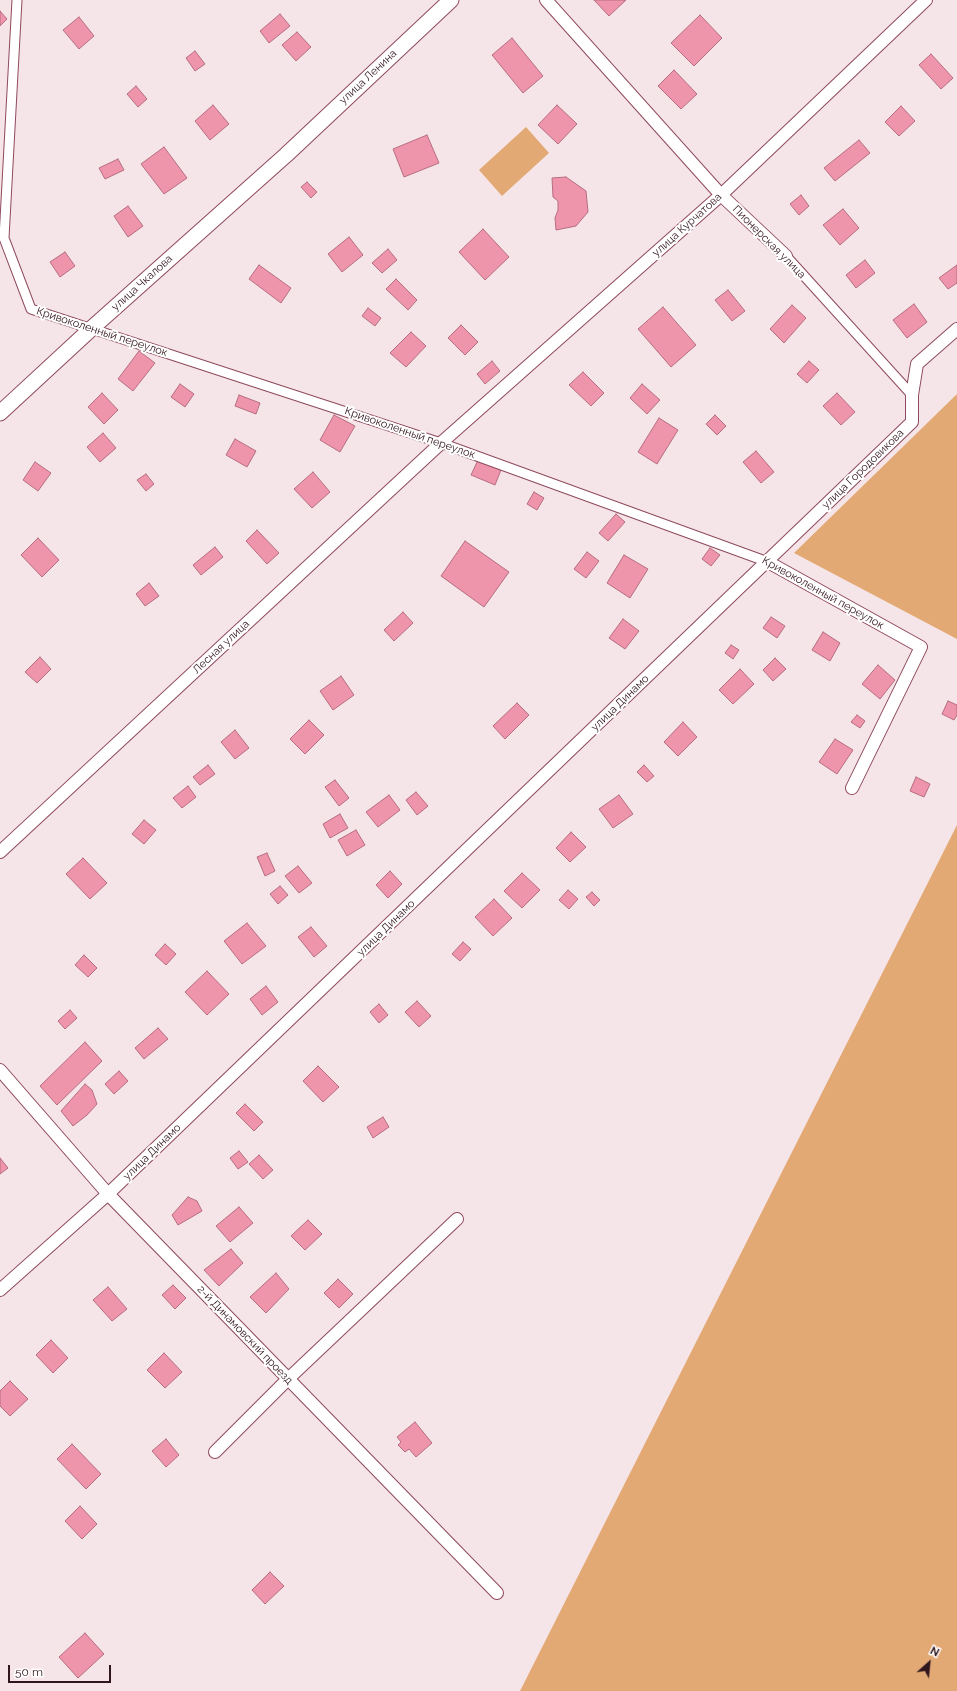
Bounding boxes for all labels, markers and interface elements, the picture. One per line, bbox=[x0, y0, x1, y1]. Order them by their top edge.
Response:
street label: улица Ленина bbox=[337, 47, 399, 107]
street label: улица Курчатова bbox=[650, 190, 724, 260]
street label: Пионерская улица bbox=[730, 203, 808, 281]
street label: улица Чкалова bbox=[109, 252, 175, 314]
street label: Кривоколенный переулок bbox=[35, 305, 169, 359]
street label: Кривоколенный переулок bbox=[343, 404, 477, 462]
street label: улица Городовикова bbox=[819, 427, 907, 511]
street label: Кривоколенный переулок bbox=[760, 554, 886, 632]
street label: Лесная улица bbox=[190, 617, 252, 677]
street label: улица Динамо bbox=[588, 672, 652, 734]
street label: улица Динамо bbox=[354, 897, 418, 959]
street label: улица Динамо bbox=[120, 1121, 184, 1183]
street label: 2-й Динамовский проезд bbox=[194, 1283, 296, 1387]
north arrow bbox=[909, 1643, 949, 1683]
text: N bbox=[928, 1644, 941, 1660]
scale bar bbox=[10, 1657, 113, 1683]
text: 50 m bbox=[15, 1665, 43, 1679]

